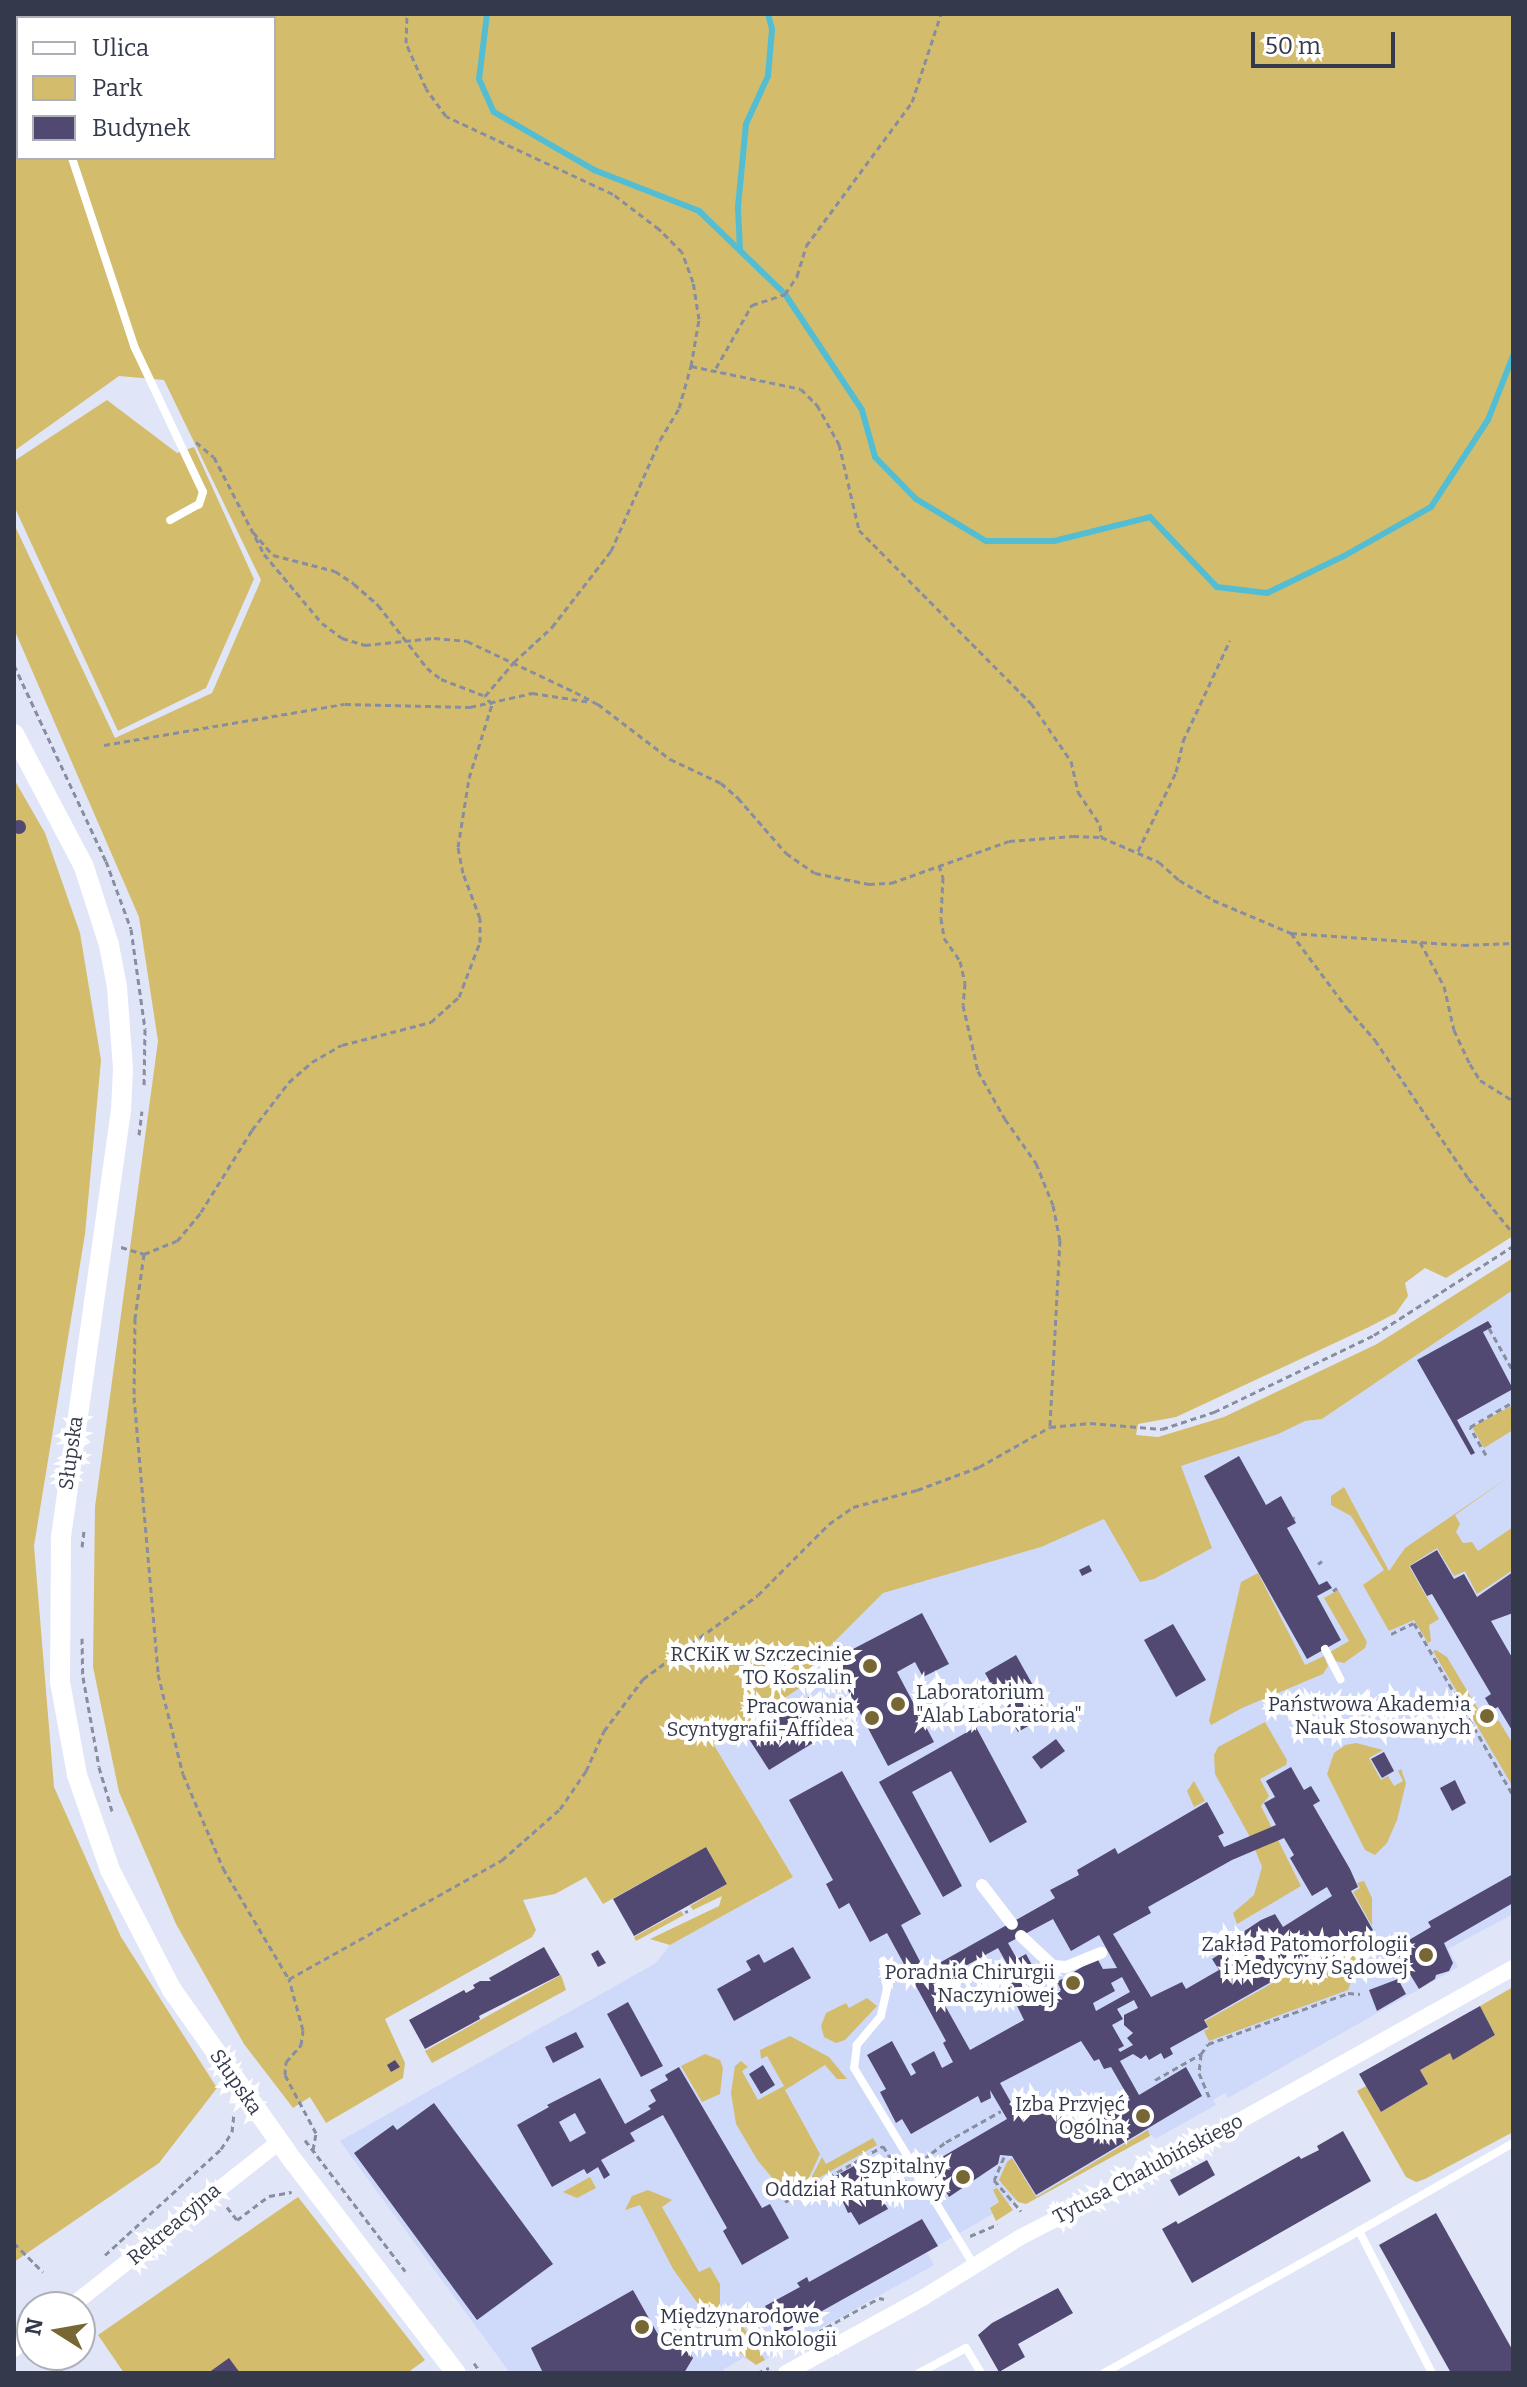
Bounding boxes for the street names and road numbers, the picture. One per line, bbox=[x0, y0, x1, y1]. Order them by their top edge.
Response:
street label: Słupska bbox=[54, 1415, 88, 1491]
street label: Słupska bbox=[205, 2045, 267, 2119]
street label: Tytusa Chałubińskiego bbox=[1049, 2109, 1247, 2229]
street label: Rekreacyjna bbox=[123, 2178, 225, 2270]

